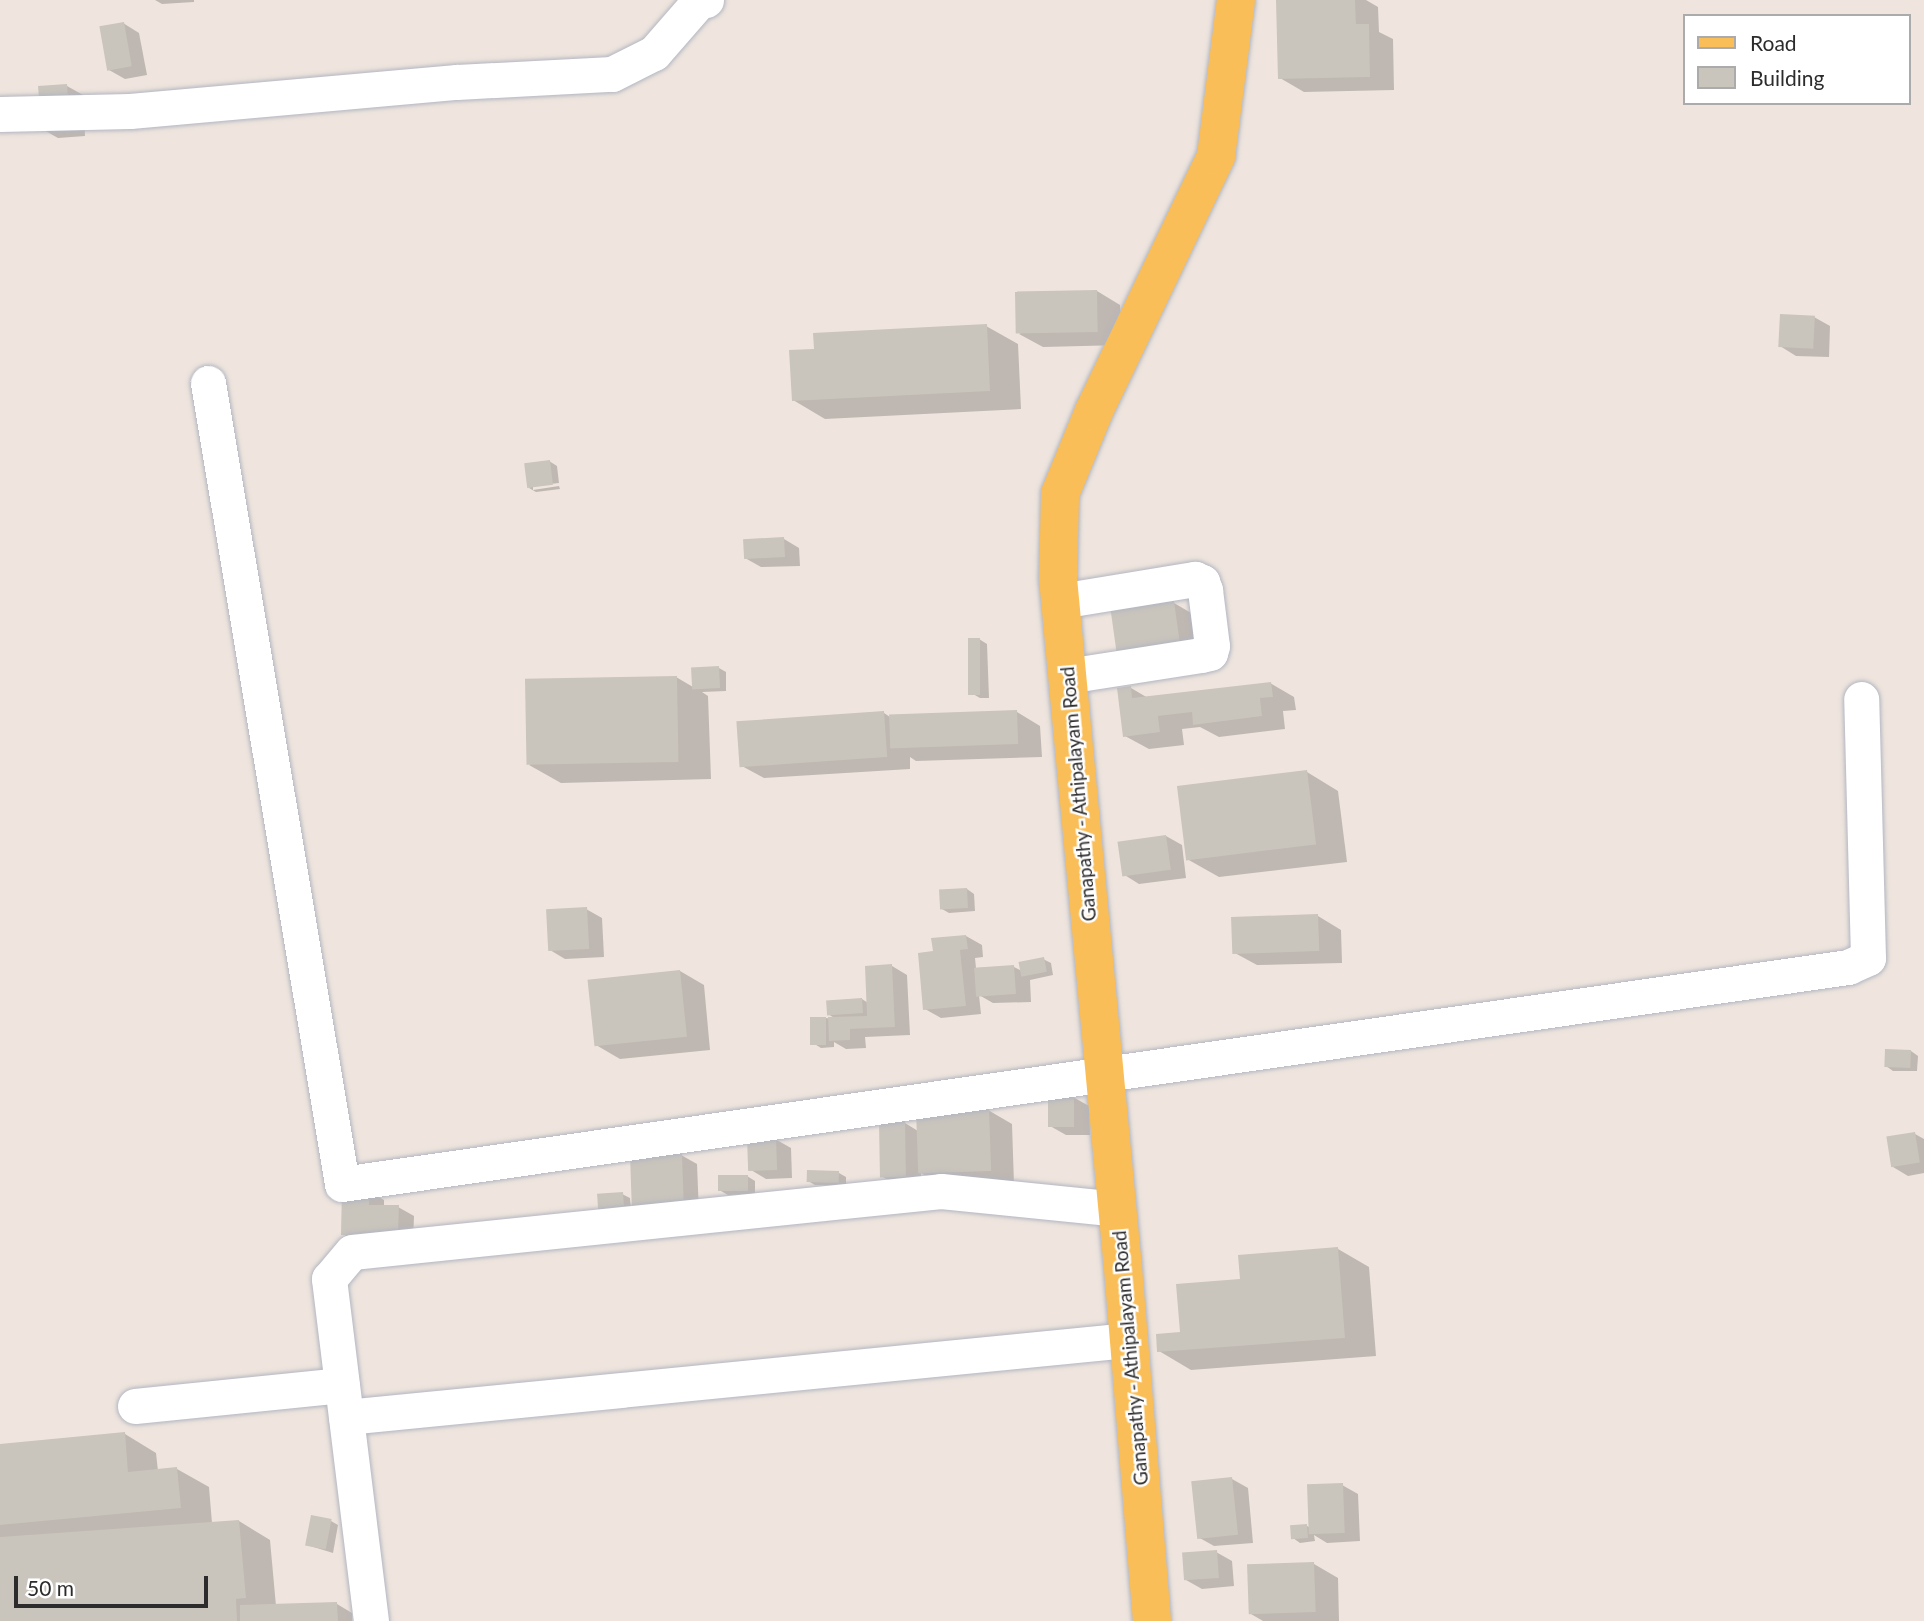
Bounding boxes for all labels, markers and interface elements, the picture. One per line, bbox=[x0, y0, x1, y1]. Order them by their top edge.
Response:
legend bbox=[1682, 14, 1910, 105]
text: Road bbox=[1750, 30, 1797, 55]
text: Building bbox=[1750, 65, 1825, 90]
street label: Ganapathy - Athipalayam Road bbox=[1055, 665, 1101, 923]
street label: Ganapathy - Athipalayam Road bbox=[1107, 1229, 1153, 1487]
scale bar bbox=[18, 1562, 212, 1606]
text: 50 m bbox=[27, 1575, 74, 1600]

